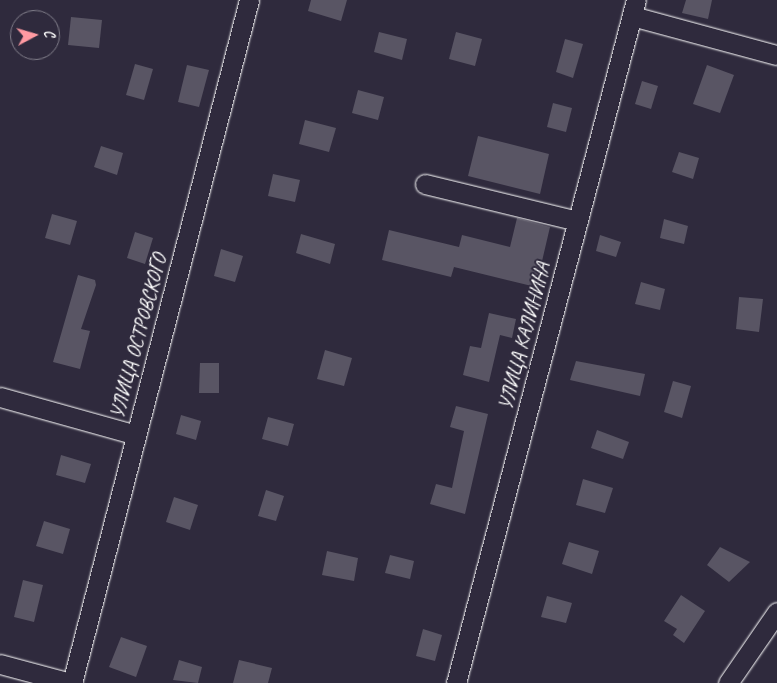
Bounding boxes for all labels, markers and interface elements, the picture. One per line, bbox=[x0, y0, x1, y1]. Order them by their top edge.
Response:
north arrow bbox=[10, 10, 60, 60]
text: С bbox=[41, 29, 58, 38]
street label: УЛИЦА ОСТРОВСКОГО bbox=[105, 251, 171, 421]
street label: УЛИЦА КАЛИНИНА bbox=[493, 260, 555, 412]

